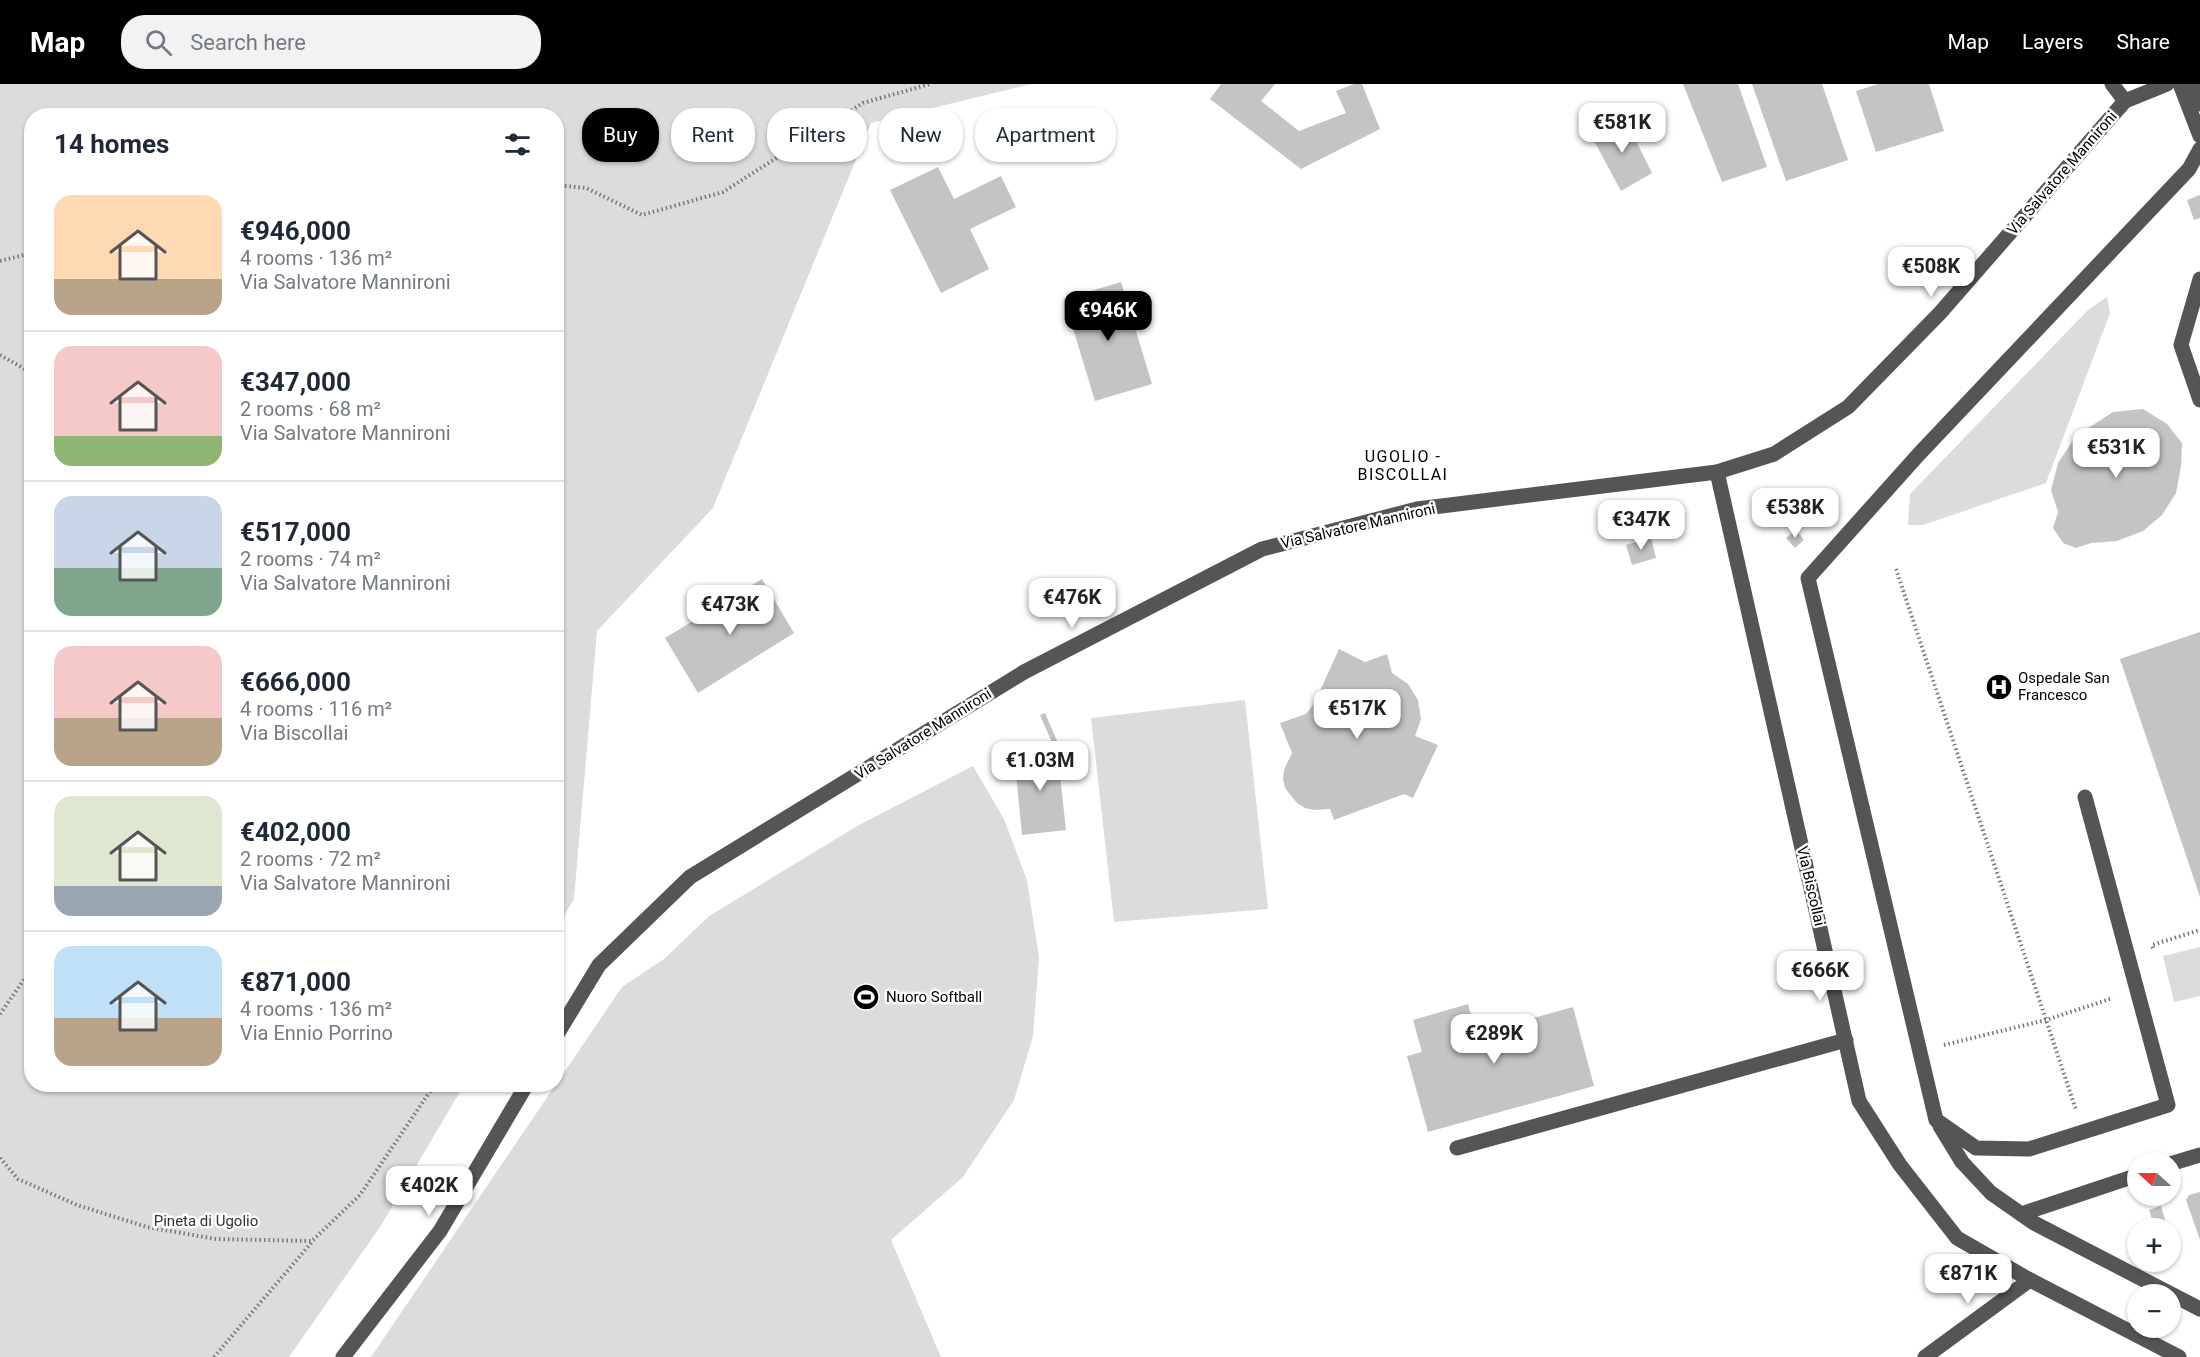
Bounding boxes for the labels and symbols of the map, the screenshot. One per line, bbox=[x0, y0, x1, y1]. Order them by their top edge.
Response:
pin: €581K bbox=[1580, 103, 1664, 154]
street label: Via Salvatore Mannironi bbox=[2003, 107, 2121, 239]
pin: €508K bbox=[1889, 247, 1973, 298]
pin: €946K bbox=[1066, 291, 1150, 342]
pin: €531K bbox=[2074, 428, 2158, 479]
district label: UGOLIO - BISCOLLAI bbox=[1358, 447, 1448, 484]
pin: €538K bbox=[1753, 488, 1837, 539]
street label: Via Salvatore Mannironi bbox=[1279, 499, 1437, 553]
pin: €347K bbox=[1599, 500, 1683, 551]
pin: €476K bbox=[1030, 578, 1114, 629]
pin: €473K bbox=[688, 585, 772, 636]
place label: Ospedale San Francesco bbox=[2018, 669, 2110, 704]
hospital icon: Ospedale San Francesco bbox=[1984, 672, 2014, 702]
street label: Via Salvatore Mannironi bbox=[851, 685, 995, 783]
pin: €517K bbox=[1315, 689, 1399, 740]
pin: €1.03M bbox=[991, 741, 1089, 792]
street label: Via Biscollai bbox=[1793, 844, 1829, 928]
pin: €666K bbox=[1778, 951, 1862, 1002]
sports icon: Nuoro Softball bbox=[851, 982, 881, 1012]
place label: Nuoro Softball bbox=[886, 988, 982, 1006]
pin: €289K bbox=[1452, 1014, 1536, 1065]
north arrow bbox=[2127, 1152, 2181, 1206]
pin: €402K bbox=[387, 1166, 471, 1217]
park label: Pineta di Ugolio bbox=[154, 1212, 258, 1230]
pin: €871K bbox=[1926, 1254, 2010, 1305]

